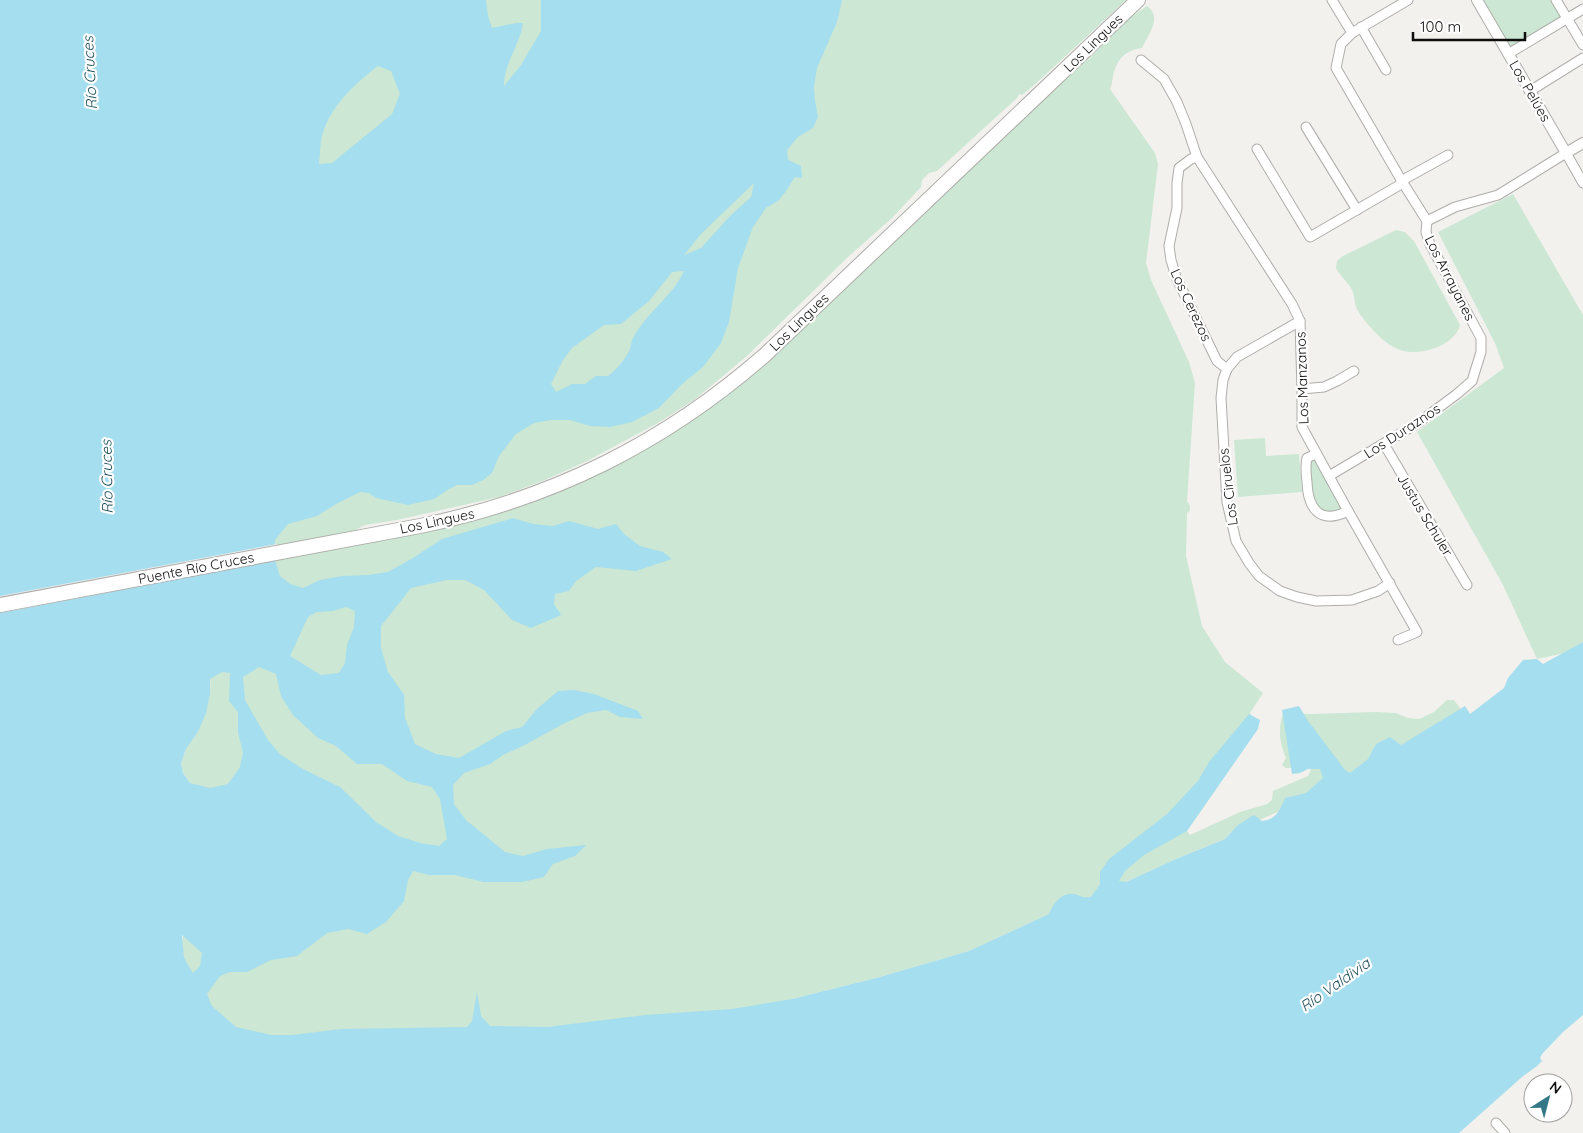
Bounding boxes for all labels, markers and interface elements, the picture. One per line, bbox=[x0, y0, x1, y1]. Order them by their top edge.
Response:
street label: Los Lingues bbox=[1059, 10, 1127, 76]
scale bar bbox=[1413, 10, 1526, 42]
text: 100 m bbox=[1420, 17, 1461, 36]
water label: Río Cruces bbox=[78, 35, 101, 110]
street label: Los Pelúes bbox=[1505, 57, 1555, 125]
street label: Los Arrayanes bbox=[1421, 232, 1479, 324]
street label: Los Cerezos bbox=[1166, 266, 1216, 344]
street label: Los Lingues bbox=[765, 289, 833, 355]
street label: Los Manzanos bbox=[1291, 331, 1313, 425]
street label: Los Duraznos bbox=[1360, 400, 1444, 462]
water label: Río Cruces bbox=[96, 439, 117, 514]
street label: Los Ciruelos bbox=[1214, 447, 1242, 527]
street label: Justus Schuler bbox=[1393, 470, 1457, 560]
street label: Los Lingues bbox=[398, 504, 476, 538]
street label: Puente Río Cruces bbox=[137, 548, 255, 588]
water label: Río Valdivia bbox=[1296, 953, 1374, 1016]
north arrow bbox=[1523, 1073, 1573, 1123]
text: N bbox=[1546, 1077, 1565, 1098]

